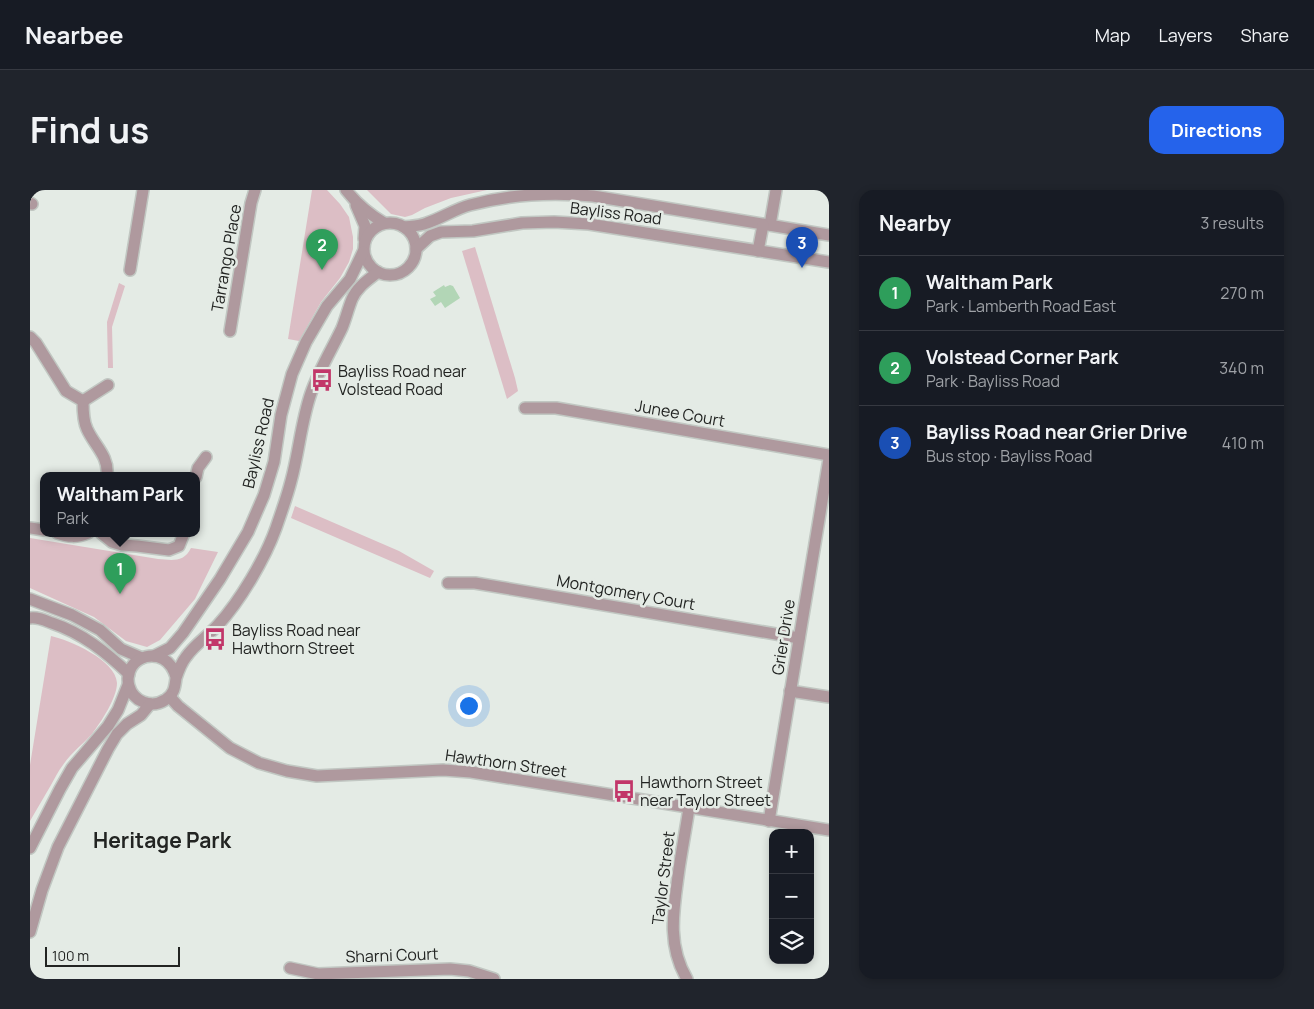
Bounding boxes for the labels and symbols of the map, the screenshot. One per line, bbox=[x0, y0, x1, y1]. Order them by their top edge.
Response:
street label: Bayliss Road bbox=[569, 196, 663, 230]
street label: Tarrango Place bbox=[206, 202, 246, 314]
pin: 3 bbox=[786, 227, 818, 268]
pin: 2 bbox=[306, 229, 338, 270]
place label: Bayliss Road near Volstead Road bbox=[338, 360, 467, 400]
bus stop icon: Bayliss Road near Volstead Road bbox=[309, 367, 335, 393]
street label: Junee Court bbox=[633, 394, 727, 432]
street label: Bayliss Road bbox=[237, 396, 279, 490]
pin: 1 bbox=[104, 553, 136, 594]
street label: Montgomery Court bbox=[555, 569, 697, 615]
street label: Grier Drive bbox=[766, 597, 800, 677]
place label: Bayliss Road near Hawthorn Street bbox=[232, 619, 361, 659]
bus stop icon: Bayliss Road near Hawthorn Street bbox=[202, 626, 228, 652]
your location bbox=[456, 693, 482, 719]
street label: Hawthorn Street bbox=[444, 744, 568, 782]
place label: Hawthorn Street near Taylor Street bbox=[640, 771, 771, 811]
bus stop icon: Hawthorn Street near Taylor Street bbox=[611, 778, 637, 804]
district label: Heritage Park bbox=[93, 826, 232, 854]
street label: Taylor Street bbox=[646, 830, 680, 926]
street label: Sharni Court bbox=[345, 942, 439, 968]
scale bar bbox=[45, 944, 180, 967]

